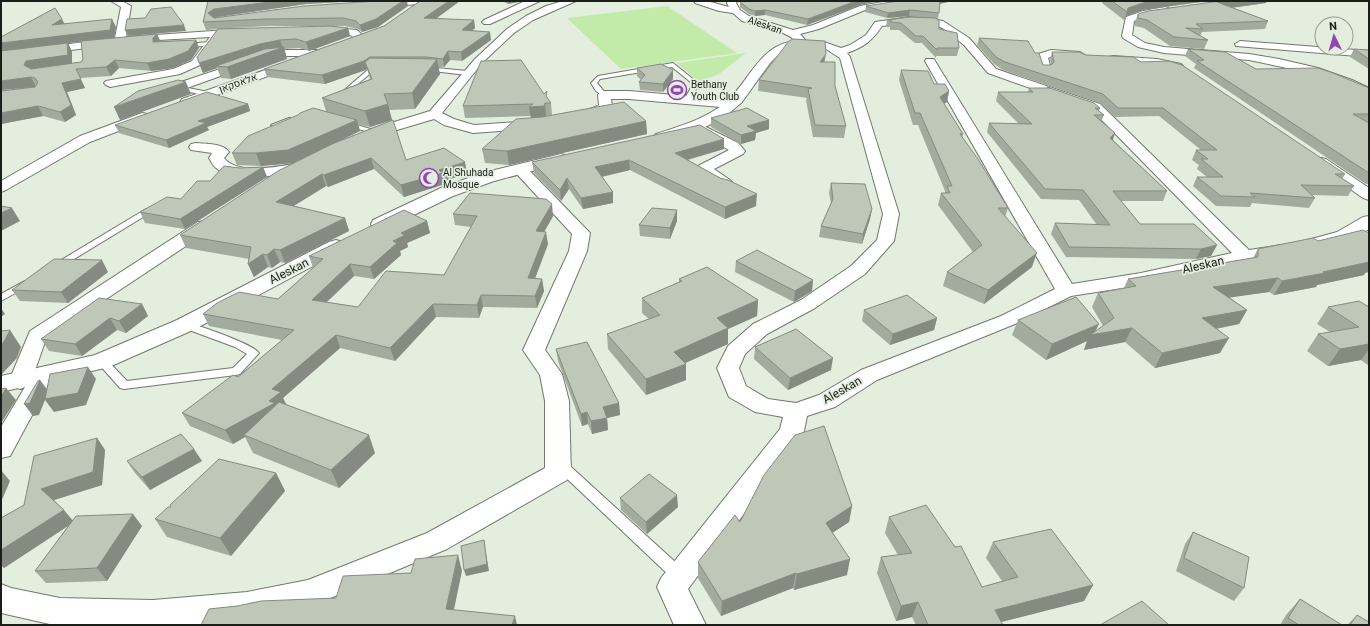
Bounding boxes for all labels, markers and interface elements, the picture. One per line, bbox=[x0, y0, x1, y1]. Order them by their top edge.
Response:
street label: Aleskan bbox=[746, 14, 784, 36]
north arrow bbox=[1314, 16, 1354, 56]
text: N bbox=[1329, 20, 1338, 33]
street label: אלאסקאן bbox=[217, 71, 259, 95]
sports icon: Bethany Youth Club bbox=[666, 79, 688, 101]
place label: Bethany Youth Club bbox=[691, 79, 740, 102]
mosque icon: Al Shuhada Mosque bbox=[418, 167, 440, 189]
place label: Al Shuhada Mosque bbox=[443, 167, 493, 190]
street label: Aleskan bbox=[1181, 253, 1225, 277]
street label: Aleskan bbox=[267, 255, 311, 287]
street label: Aleskan bbox=[820, 373, 864, 407]

